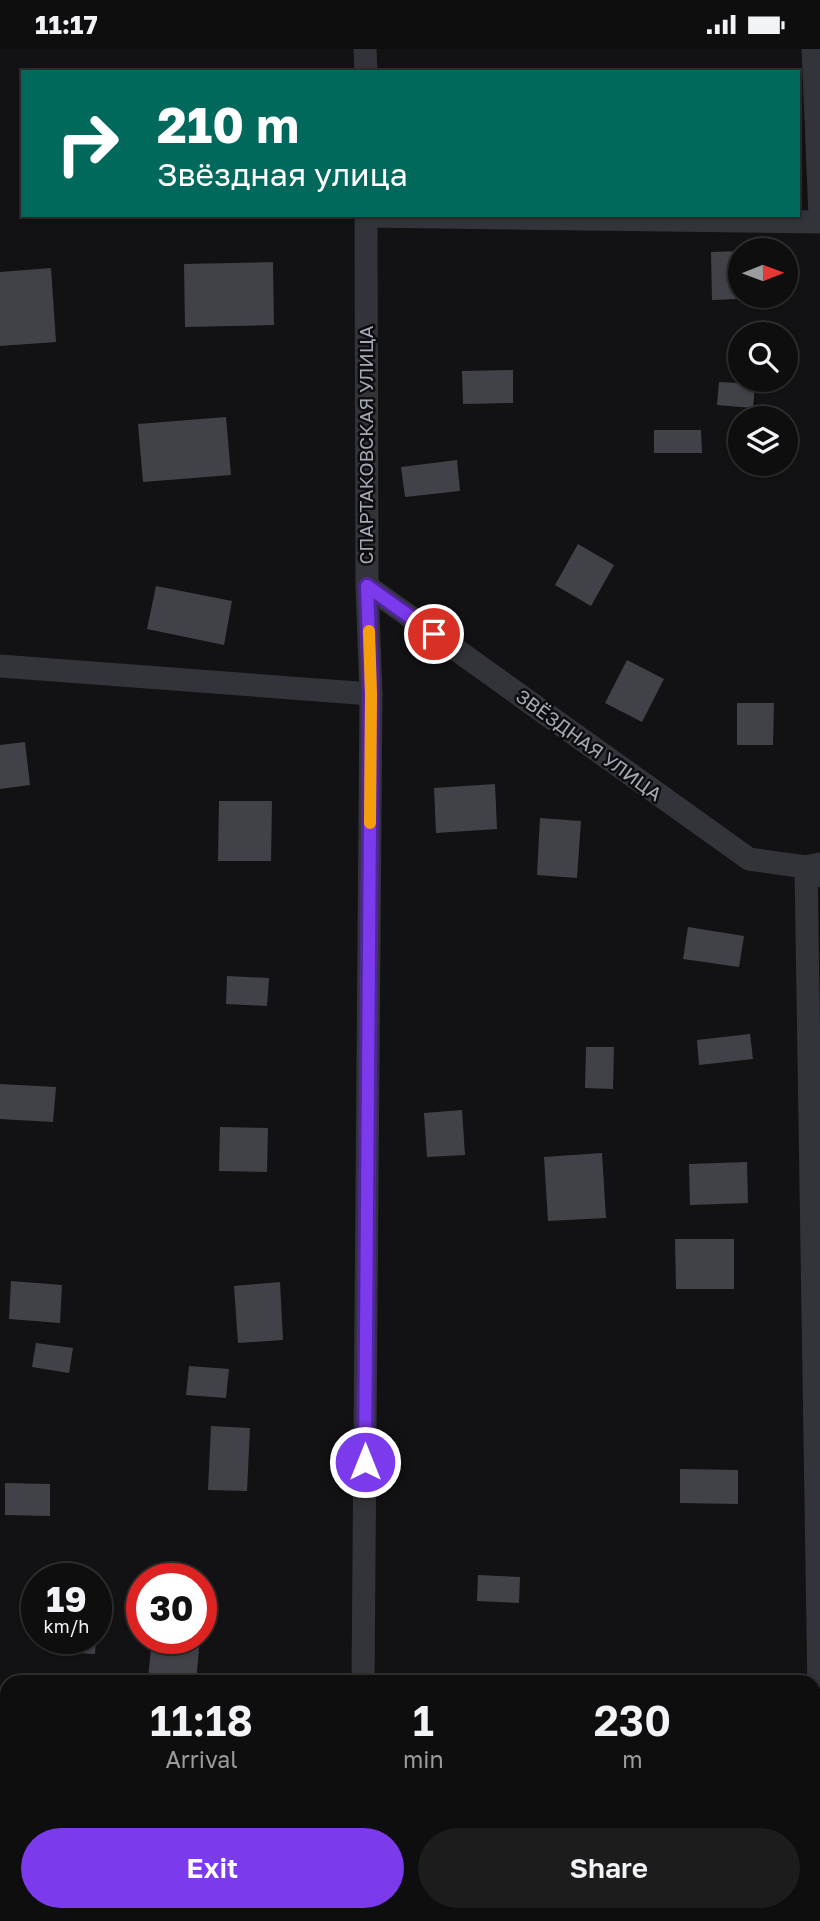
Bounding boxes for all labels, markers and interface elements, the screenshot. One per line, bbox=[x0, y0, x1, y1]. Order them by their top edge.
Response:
text: 11:17 bbox=[35, 9, 98, 40]
text: 210 m bbox=[157, 95, 299, 154]
icon: right bbox=[42, 98, 133, 189]
text: Звёздная улица bbox=[157, 155, 408, 193]
north arrow bbox=[728, 238, 798, 308]
map controls bbox=[728, 238, 798, 476]
button: search bbox=[728, 322, 798, 392]
street label: СПАРТАКОВСКАЯ УЛИЦА bbox=[354, 325, 377, 565]
button: layers bbox=[728, 406, 798, 476]
pin bbox=[404, 604, 464, 664]
icon: arrive bbox=[415, 615, 453, 653]
street label: ЗВЁЗДНАЯ УЛИЦА bbox=[512, 684, 667, 805]
position arrow bbox=[328, 1425, 402, 1499]
speed limit sign: 30 bbox=[126, 1563, 217, 1654]
text: 19 bbox=[46, 1578, 87, 1620]
text: km/h bbox=[44, 1615, 89, 1637]
text: 11:18 bbox=[150, 1695, 253, 1745]
text: 1 bbox=[413, 1695, 434, 1745]
text: 230 bbox=[594, 1695, 671, 1745]
text: Arrival bbox=[165, 1745, 238, 1773]
text: min bbox=[403, 1745, 444, 1773]
text: m bbox=[622, 1745, 642, 1773]
button: Exit bbox=[21, 1828, 404, 1908]
button: Share bbox=[418, 1828, 800, 1908]

